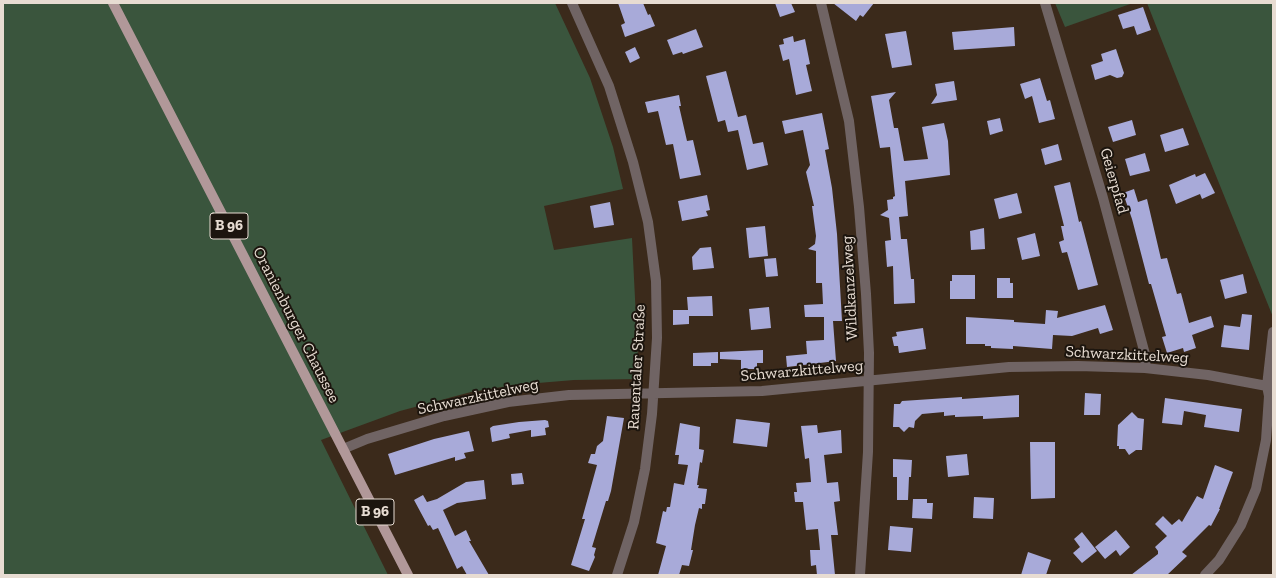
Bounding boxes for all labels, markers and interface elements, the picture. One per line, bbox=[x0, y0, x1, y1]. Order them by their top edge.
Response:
street label: Geierpfad bbox=[1095, 146, 1133, 216]
road number: B 96 bbox=[210, 213, 248, 239]
street label: Wildkanzelweg bbox=[838, 235, 862, 341]
street label: Oranienburger Chaussee bbox=[248, 244, 344, 406]
street label: Rauentaler Straße bbox=[624, 304, 650, 430]
street label: Schwarzkittelweg bbox=[1065, 342, 1189, 368]
street label: Schwarzkittelweg bbox=[740, 356, 864, 386]
street label: Schwarzkittelweg bbox=[416, 375, 540, 419]
road number: B 96 bbox=[356, 499, 394, 525]

